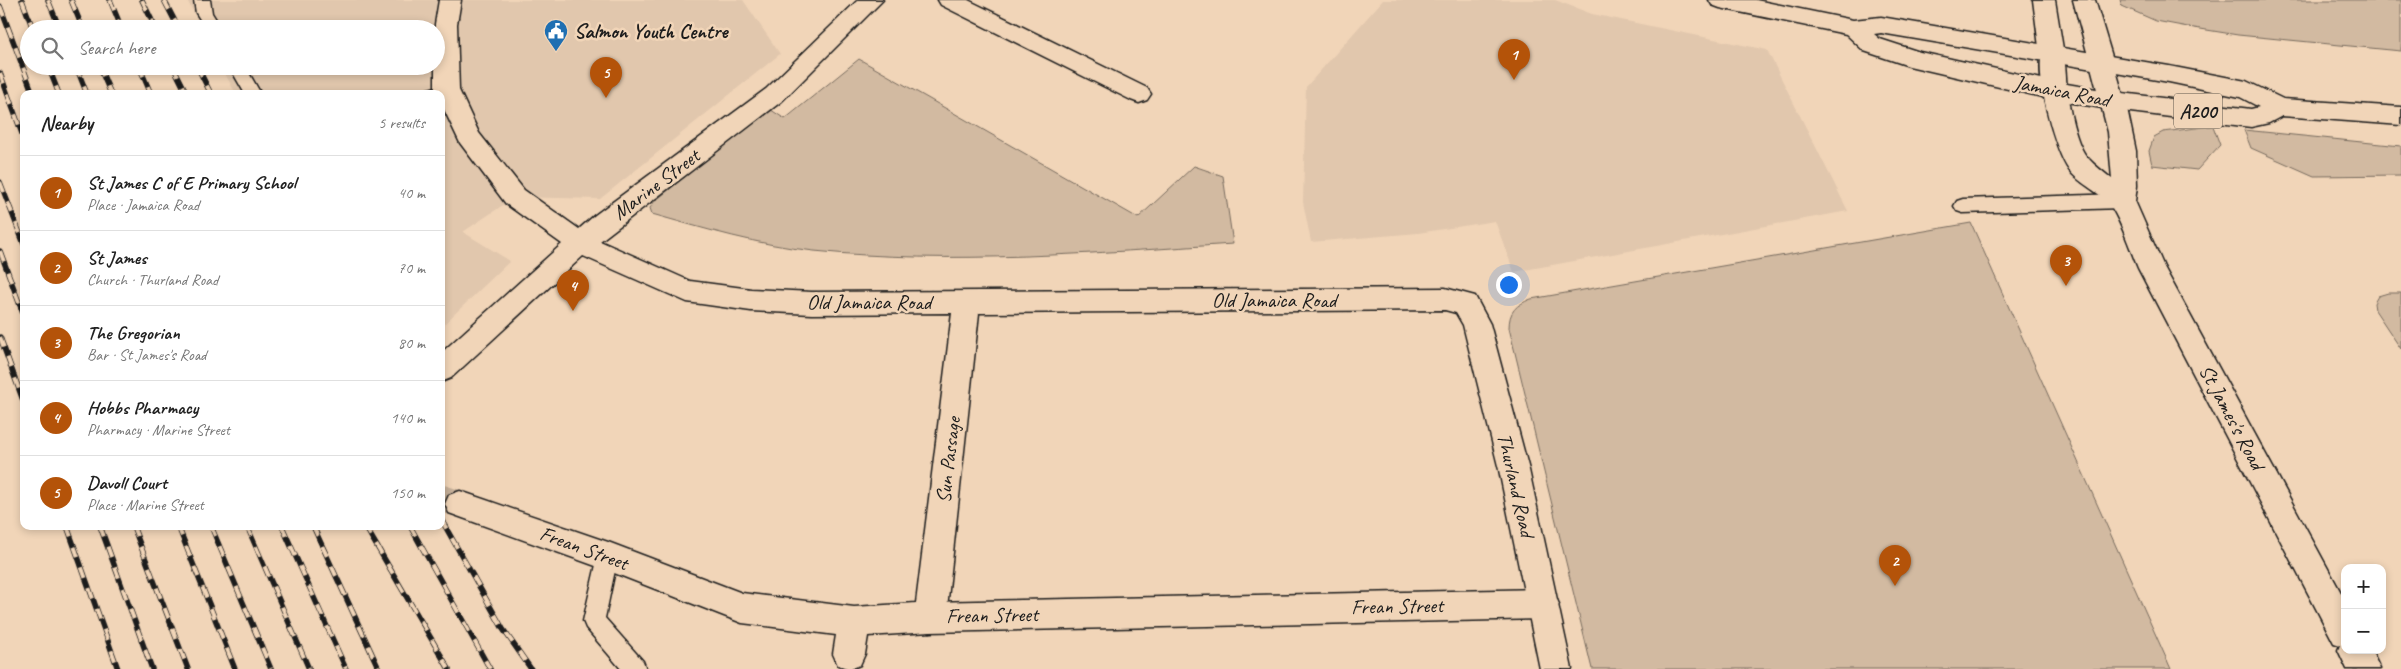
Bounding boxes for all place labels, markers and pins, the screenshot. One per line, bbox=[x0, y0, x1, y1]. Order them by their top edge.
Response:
public building icon: Salmon Youth Centre bbox=[543, 18, 569, 52]
place label: Salmon Youth Centre bbox=[574, 18, 729, 44]
pin: 1 bbox=[1498, 39, 1530, 80]
pin: 5 bbox=[590, 57, 622, 98]
pin: 3 bbox=[2050, 245, 2082, 286]
pin: 4 bbox=[557, 270, 589, 311]
pin: 2 bbox=[1879, 545, 1911, 586]

